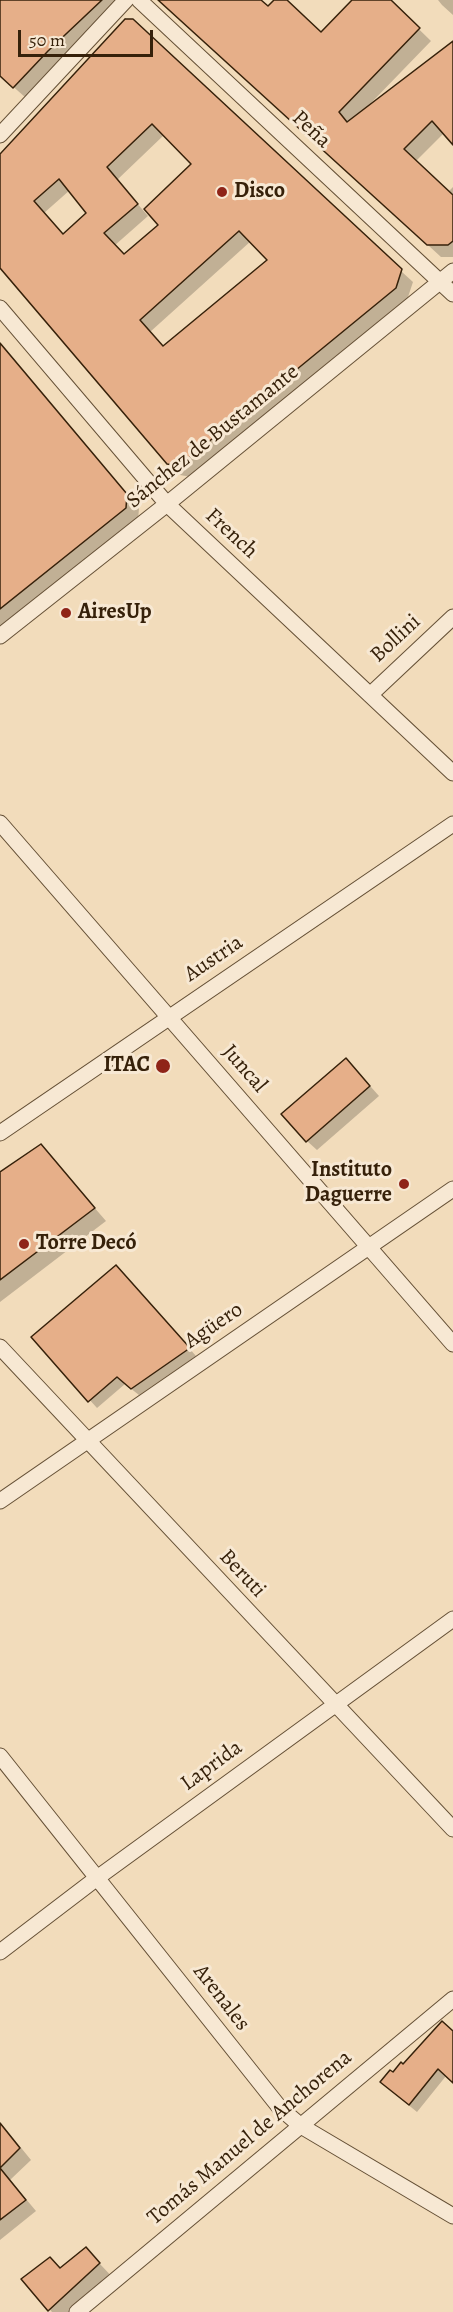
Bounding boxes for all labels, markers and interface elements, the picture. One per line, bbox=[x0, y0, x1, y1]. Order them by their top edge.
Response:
scale bar bbox=[21, 18, 156, 56]
text: 50 m bbox=[29, 28, 65, 52]
street label: Peña bbox=[286, 105, 336, 155]
place label: Disco bbox=[234, 179, 285, 205]
marker: Disco bbox=[215, 185, 229, 199]
street label: Sánchez de Bustamante bbox=[122, 359, 304, 515]
street label: French bbox=[199, 503, 263, 565]
place label: AiresUp bbox=[78, 600, 152, 626]
marker: AiresUp bbox=[59, 606, 73, 620]
street label: Bollini bbox=[365, 609, 427, 669]
street label: Austria bbox=[180, 930, 248, 988]
street label: Juncal bbox=[216, 1040, 272, 1098]
place label: ITAC bbox=[103, 1053, 150, 1079]
marker: ITAC bbox=[154, 1057, 172, 1075]
place label: Instituto Daguerre bbox=[305, 1158, 392, 1210]
marker: Instituto Daguerre bbox=[397, 1177, 411, 1191]
place label: Torre Decó bbox=[36, 1231, 136, 1257]
marker: Torre Decó bbox=[17, 1237, 31, 1251]
street label: Agüero bbox=[180, 1297, 248, 1355]
street label: Beruti bbox=[213, 1544, 271, 1604]
street label: Laprida bbox=[176, 1735, 248, 1797]
street label: Arenales bbox=[187, 1960, 255, 2036]
street label: Tomás Manuel de Anchorena bbox=[143, 2045, 357, 2231]

